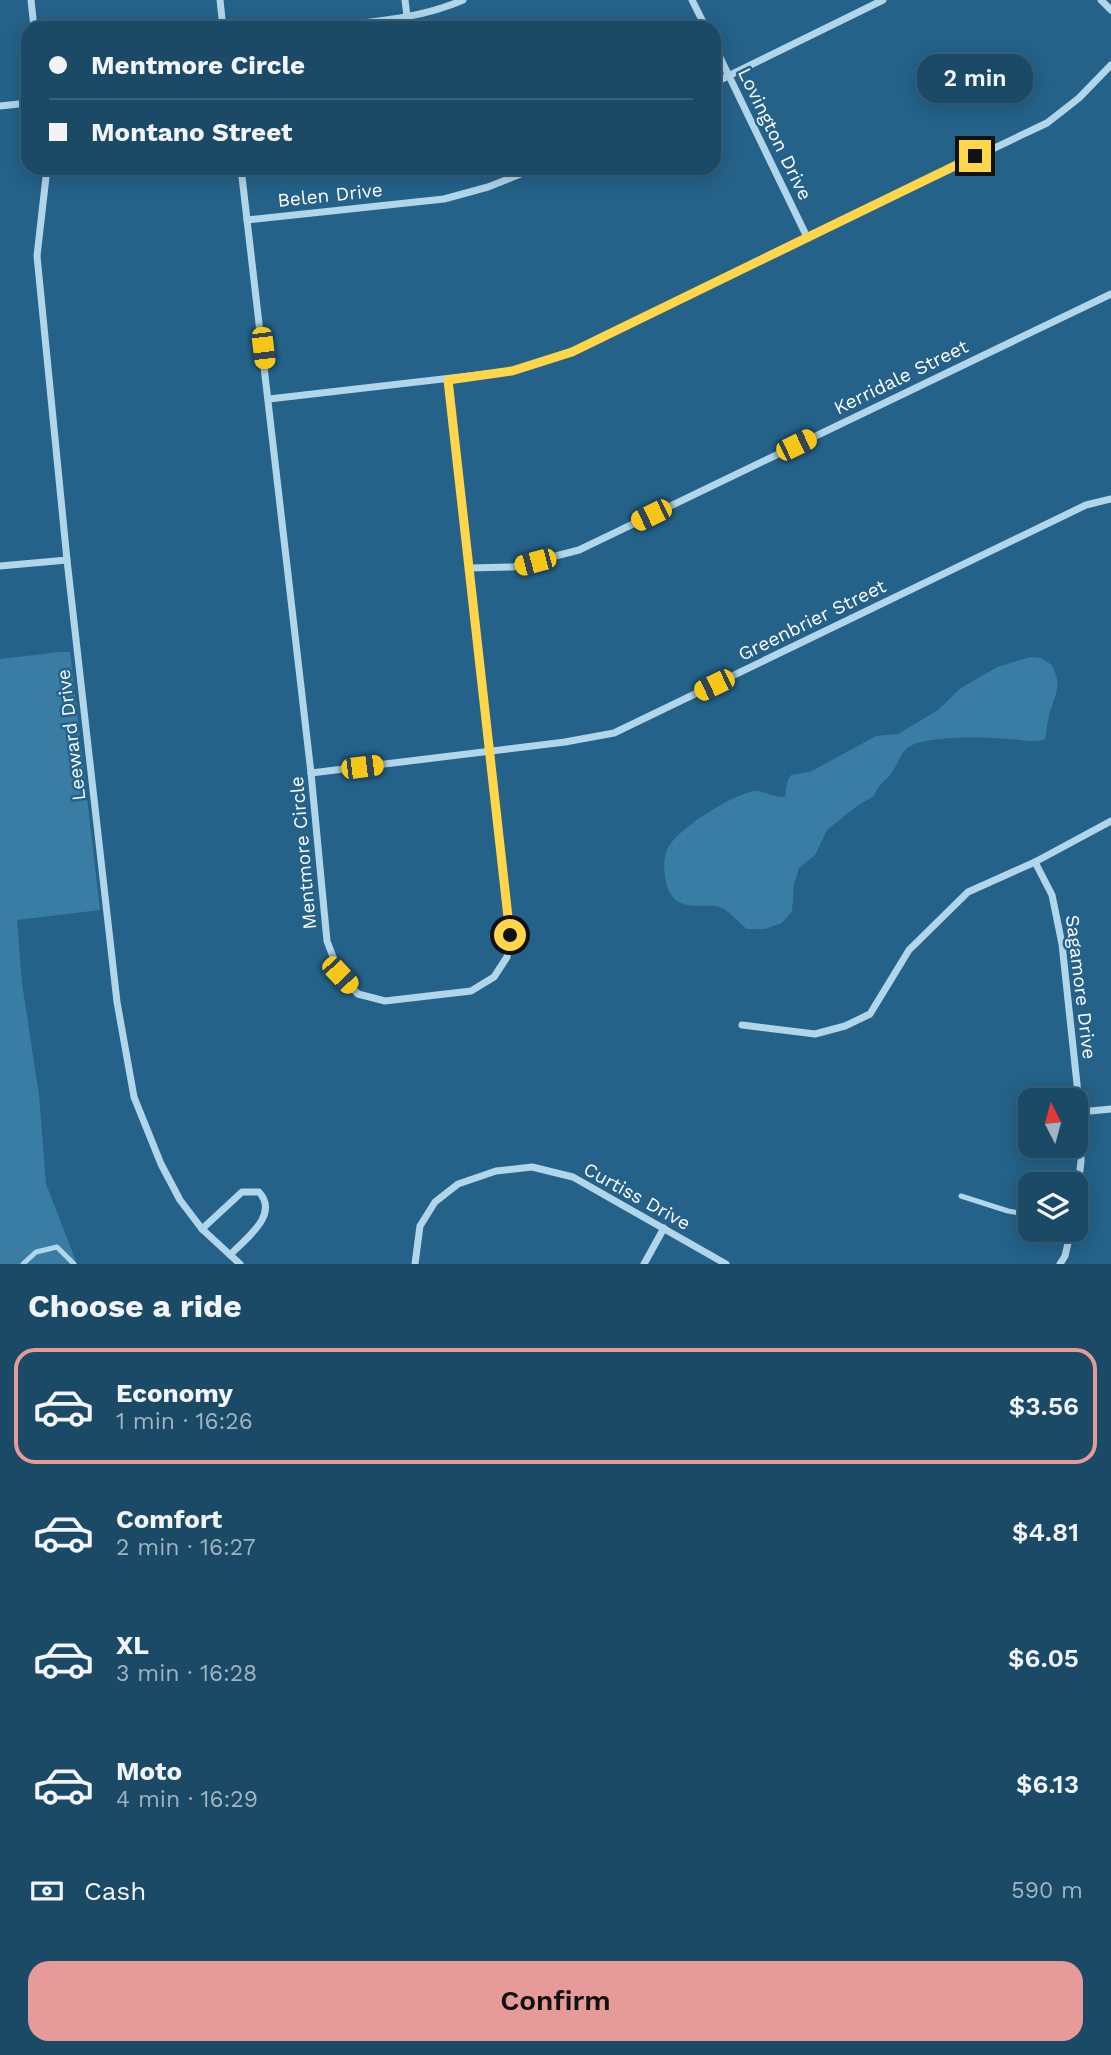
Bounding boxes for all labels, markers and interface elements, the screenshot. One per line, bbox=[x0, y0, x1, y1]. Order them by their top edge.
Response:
text: Mentmore Circle bbox=[91, 50, 305, 80]
callout: 2 min bbox=[917, 54, 1033, 104]
street label: Lovington Drive bbox=[733, 64, 817, 204]
text: 2 min bbox=[943, 65, 1007, 92]
text: Montano Street bbox=[91, 117, 292, 147]
route end bbox=[959, 140, 991, 172]
street label: Belen Drive bbox=[276, 178, 384, 212]
car bbox=[251, 326, 276, 370]
street label: Kerridale Street bbox=[830, 335, 972, 419]
car bbox=[773, 426, 820, 464]
car bbox=[628, 496, 675, 534]
car bbox=[512, 546, 559, 578]
street label: Greenbrier Street bbox=[734, 574, 890, 666]
car bbox=[691, 666, 738, 704]
street label: Leeward Drive bbox=[52, 668, 90, 802]
car bbox=[340, 754, 385, 780]
street label: Mentmore Circle bbox=[285, 775, 321, 931]
street label: Sagamore Drive bbox=[1061, 914, 1101, 1060]
route start bbox=[494, 919, 526, 951]
car bbox=[318, 952, 363, 998]
north arrow bbox=[1018, 1088, 1088, 1158]
map controls bbox=[1018, 1088, 1088, 1242]
street label: Curtiss Drive bbox=[580, 1157, 694, 1235]
button: layers bbox=[1018, 1172, 1088, 1242]
text: Choose a ride bbox=[28, 1287, 242, 1325]
icon: car bbox=[32, 1375, 95, 1438]
text: Economy bbox=[116, 1378, 233, 1408]
text: $3.56 bbox=[1009, 1391, 1079, 1421]
text: 1 min · 16:26 bbox=[116, 1408, 253, 1435]
icon: car bbox=[32, 1501, 95, 1564]
text: Comfort bbox=[116, 1504, 222, 1534]
text: $4.81 bbox=[1012, 1517, 1079, 1547]
text: 2 min · 16:27 bbox=[116, 1534, 256, 1561]
icon: car bbox=[32, 1627, 95, 1690]
text: XL bbox=[116, 1630, 149, 1660]
text: $6.05 bbox=[1008, 1643, 1079, 1673]
text: 3 min · 16:28 bbox=[116, 1660, 257, 1687]
icon: car bbox=[32, 1753, 95, 1816]
text: Moto bbox=[116, 1756, 182, 1786]
text: $6.13 bbox=[1016, 1769, 1079, 1799]
text: 4 min · 16:29 bbox=[116, 1786, 258, 1813]
icon: cash bbox=[28, 1872, 66, 1910]
text: Cash bbox=[84, 1876, 146, 1906]
text: 590 m bbox=[1011, 1877, 1083, 1904]
button: Confirm bbox=[28, 1961, 1083, 2041]

